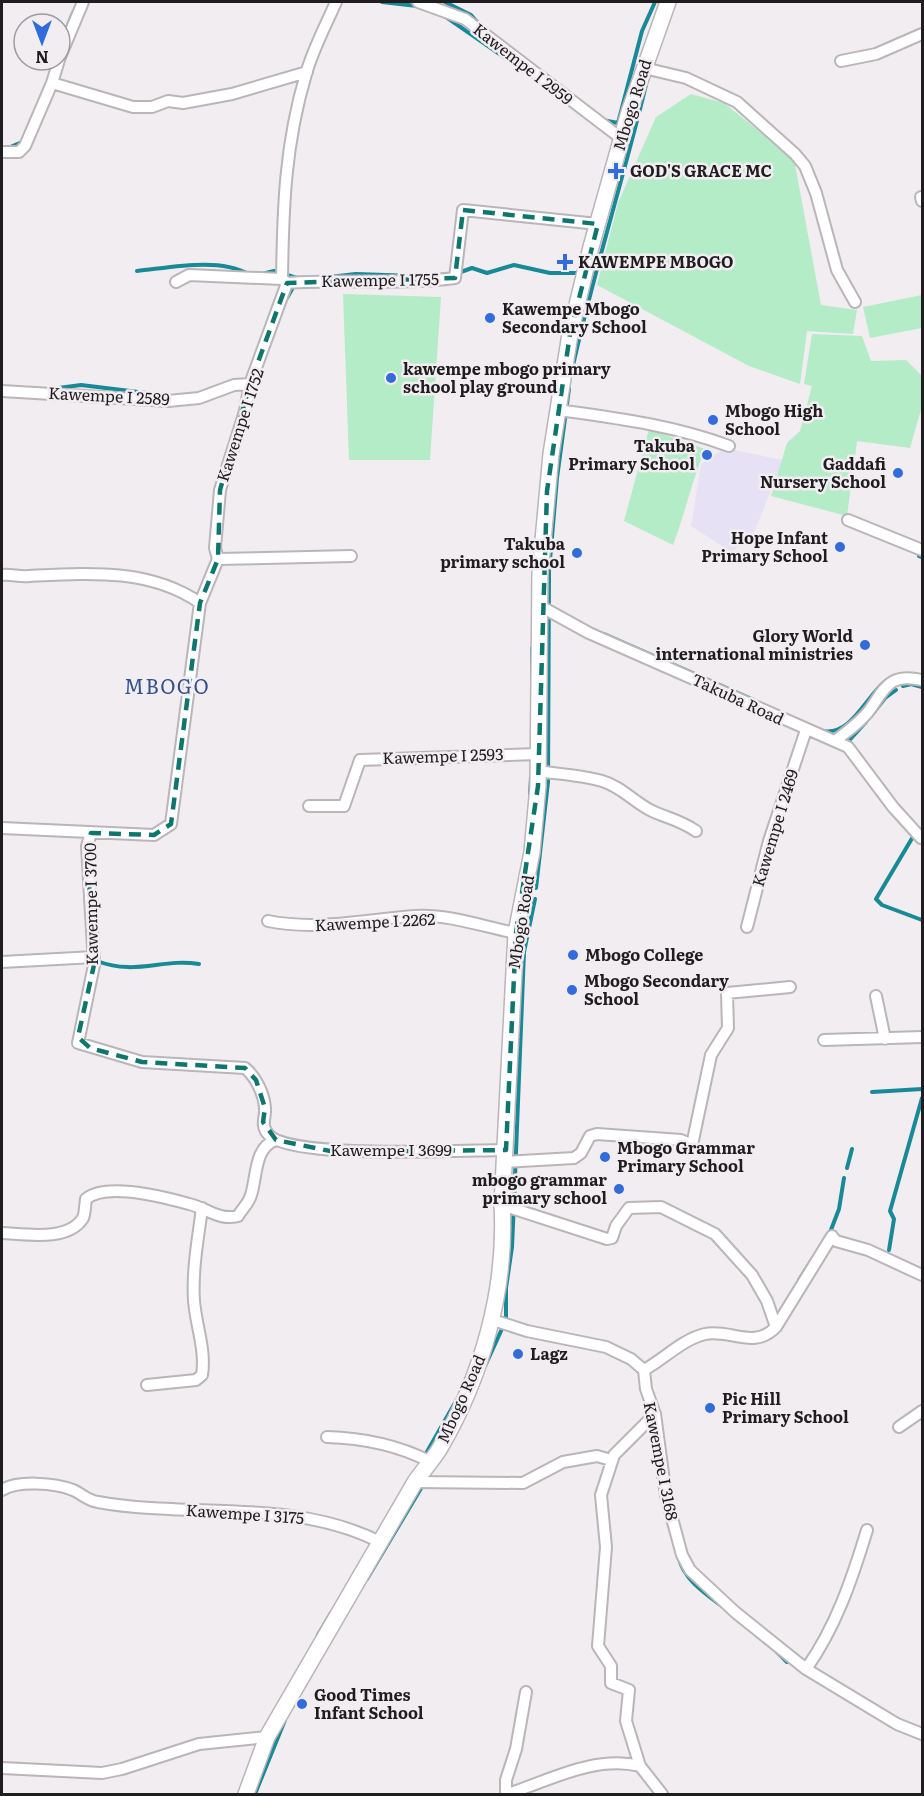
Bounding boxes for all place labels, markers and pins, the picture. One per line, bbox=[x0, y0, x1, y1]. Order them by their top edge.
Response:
place label: GOD'S GRACE MC bbox=[630, 158, 772, 182]
marker: GOD'S GRACE MC bbox=[607, 162, 625, 180]
place label: KAWEMPE MBOGO bbox=[578, 249, 734, 273]
marker: KAWEMPE MBOGO bbox=[556, 253, 574, 271]
place label: Kawempe Mbogo Secondary School bbox=[502, 296, 647, 338]
marker: Kawempe Mbogo Secondary School bbox=[483, 311, 497, 325]
place label: kawempe mbogo primary school play ground bbox=[403, 356, 611, 398]
marker: kawempe mbogo primary school play ground bbox=[384, 371, 398, 385]
place label: Mbogo High School bbox=[725, 398, 823, 440]
marker: Mbogo High School bbox=[706, 413, 720, 427]
place label: Takuba Primary School bbox=[568, 433, 696, 475]
marker: Takuba Primary School bbox=[700, 448, 714, 462]
place label: Gaddafi Nursery School bbox=[760, 451, 886, 493]
marker: Gaddafi Nursery School bbox=[891, 466, 905, 480]
place label: Hope Infant Primary School bbox=[701, 525, 828, 567]
place label: Takuba primary school bbox=[440, 531, 566, 573]
marker: Hope Infant Primary School bbox=[833, 540, 847, 554]
marker: Takuba primary school bbox=[570, 546, 584, 560]
place label: Glory World international ministries bbox=[655, 623, 853, 665]
marker: Glory World international ministries bbox=[858, 638, 872, 652]
place label: Mbogo College bbox=[585, 942, 703, 966]
marker: Mbogo College bbox=[566, 948, 580, 962]
place label: Mbogo Secondary School bbox=[584, 968, 729, 1010]
marker: Mbogo Secondary School bbox=[565, 983, 579, 997]
place label: Mbogo Grammar Primary School bbox=[617, 1135, 755, 1177]
marker: Mbogo Grammar Primary School bbox=[598, 1150, 612, 1164]
place label: mbogo grammar primary school bbox=[472, 1167, 607, 1209]
marker: mbogo grammar primary school bbox=[612, 1182, 626, 1196]
place label: Lagz bbox=[530, 1341, 568, 1365]
marker: Lagz bbox=[511, 1347, 525, 1361]
place label: Pic Hill Primary School bbox=[722, 1386, 849, 1428]
marker: Pic Hill Primary School bbox=[703, 1401, 717, 1415]
place label: Good Times Infant School bbox=[314, 1682, 424, 1724]
marker: Good Times Infant School bbox=[295, 1697, 309, 1711]

